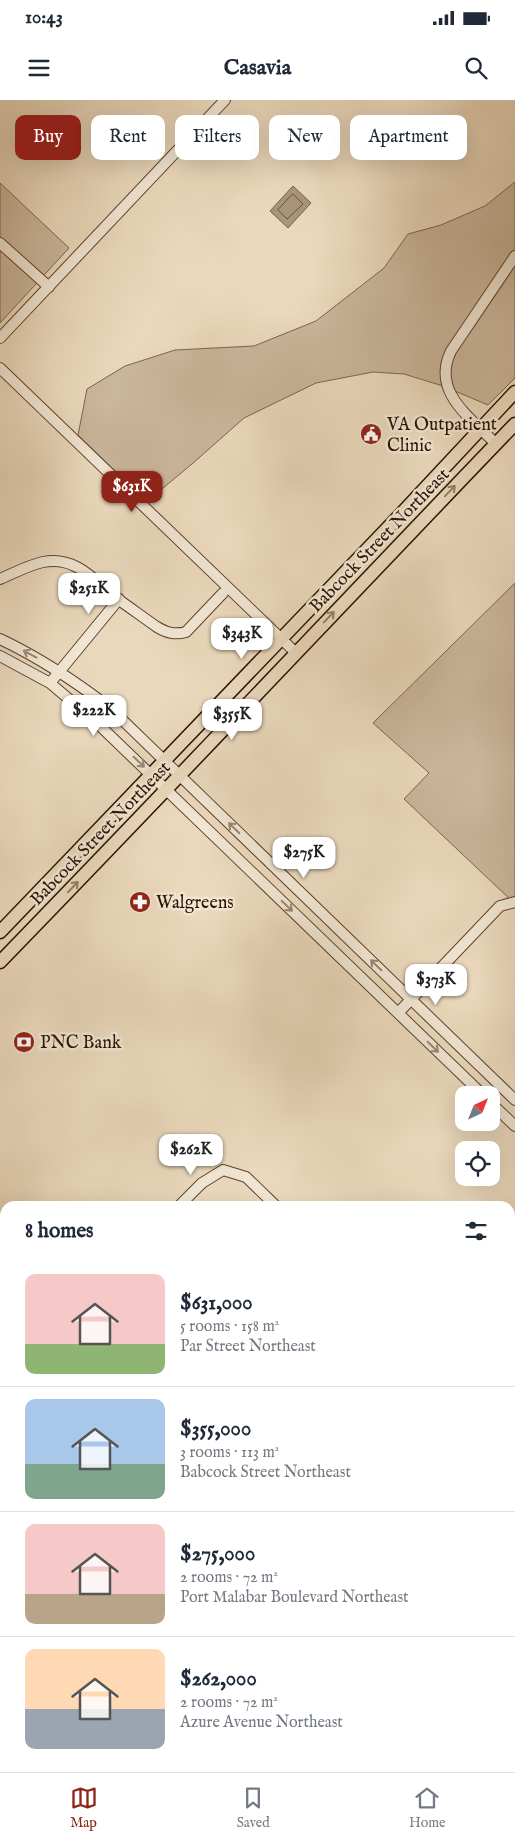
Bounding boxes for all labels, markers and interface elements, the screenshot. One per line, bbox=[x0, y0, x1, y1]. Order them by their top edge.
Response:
text: 10:43 bbox=[25, 6, 63, 30]
icon: menu bbox=[25, 54, 53, 82]
text: Casavia bbox=[224, 54, 291, 82]
icon: search bbox=[462, 54, 490, 82]
chip: Buy bbox=[15, 115, 81, 160]
chip: Rent bbox=[91, 115, 165, 160]
chip: Filters bbox=[175, 115, 259, 160]
chip: New bbox=[269, 115, 340, 160]
chip: Apartment bbox=[350, 115, 467, 160]
place label: VA Outpatient Clinic bbox=[386, 414, 497, 458]
public building icon: VA Outpatient Clinic bbox=[359, 422, 383, 446]
street label: Babcock Street Northeast bbox=[305, 464, 455, 618]
pin: $631K bbox=[97, 470, 167, 513]
text: $631K bbox=[112, 477, 152, 497]
one-way arrow bbox=[444, 485, 456, 498]
pin: $251K bbox=[54, 572, 124, 615]
text: $251K bbox=[69, 579, 109, 599]
one-way arrow bbox=[323, 611, 335, 624]
pin: $343K bbox=[207, 618, 277, 660]
text: $343K bbox=[222, 624, 262, 644]
one-way arrow bbox=[23, 649, 38, 658]
pin: $222K bbox=[59, 694, 129, 737]
pin: $355K bbox=[197, 698, 267, 741]
text: $222K bbox=[73, 701, 115, 721]
text: $355K bbox=[213, 705, 251, 725]
one-way arrow bbox=[132, 756, 145, 768]
street label: Babcock Street Northeast bbox=[26, 757, 176, 911]
one-way arrow bbox=[228, 822, 240, 834]
pin: $275K bbox=[269, 836, 339, 879]
text: $275K bbox=[283, 843, 325, 863]
one-way arrow bbox=[67, 880, 79, 893]
pharmacy icon: Walgreens bbox=[128, 890, 152, 914]
place label: Walgreens bbox=[156, 892, 234, 915]
one-way arrow bbox=[281, 900, 293, 912]
one-way arrow bbox=[370, 959, 382, 971]
pin: $373K bbox=[401, 964, 471, 1006]
text: $373K bbox=[416, 970, 456, 990]
bank icon: PNC Bank bbox=[12, 1030, 36, 1054]
place label: PNC Bank bbox=[40, 1032, 122, 1055]
one-way arrow bbox=[426, 1041, 439, 1053]
north arrow bbox=[455, 1086, 500, 1131]
map controls bbox=[455, 1086, 500, 1186]
pin: $262K bbox=[156, 1134, 226, 1176]
text: $262K bbox=[170, 1140, 212, 1160]
button: locate bbox=[455, 1141, 500, 1186]
icon: filters bbox=[462, 1217, 490, 1245]
text: 8 homes bbox=[25, 1218, 93, 1245]
text: $631,000 bbox=[180, 1290, 253, 1317]
icon: home bbox=[65, 1294, 125, 1354]
text: 5 rooms · 158 m² bbox=[180, 1317, 279, 1337]
text: Par Street Northeast bbox=[180, 1337, 316, 1357]
text: $355,000 bbox=[180, 1416, 251, 1443]
icon: home bbox=[65, 1419, 125, 1479]
text: 3 rooms · 113 m² bbox=[180, 1443, 279, 1463]
text: Babcock Street Northeast bbox=[180, 1463, 351, 1483]
text: $275,000 bbox=[180, 1541, 255, 1568]
icon: home bbox=[65, 1544, 125, 1604]
text: 2 rooms · 72 m² bbox=[180, 1568, 278, 1588]
text: Port Malabar Boulevard Northeast bbox=[180, 1588, 409, 1608]
text: $262,000 bbox=[180, 1666, 257, 1693]
icon: home bbox=[65, 1669, 125, 1729]
text: 2 rooms · 72 m² bbox=[180, 1693, 278, 1713]
text: Azure Avenue Northeast bbox=[180, 1713, 343, 1733]
tab: Map bbox=[70, 1784, 98, 1832]
tab: Saved bbox=[237, 1784, 270, 1832]
tab: Home bbox=[409, 1784, 445, 1832]

